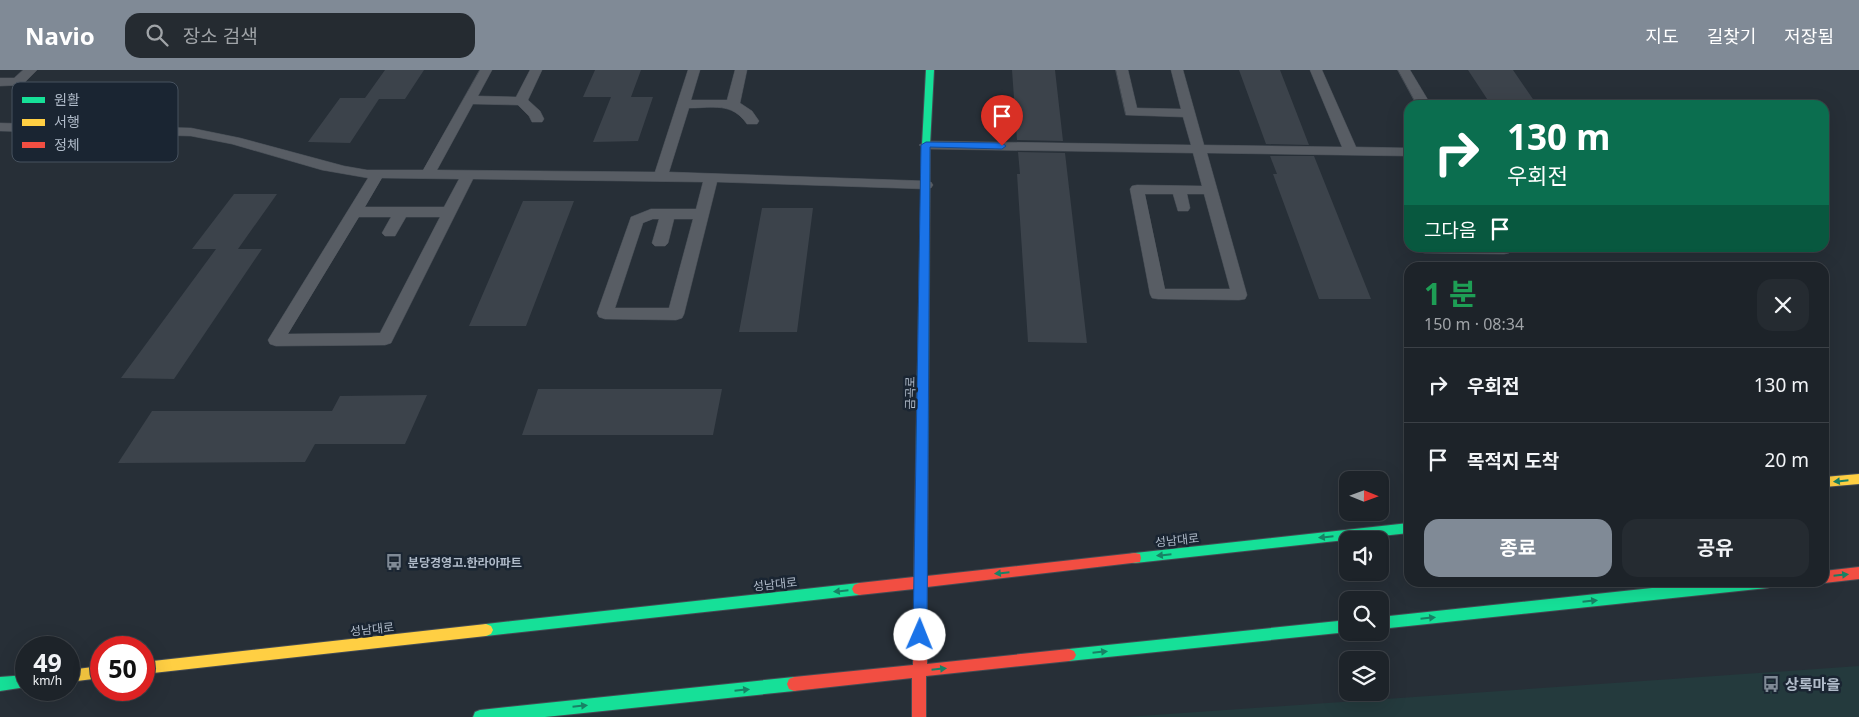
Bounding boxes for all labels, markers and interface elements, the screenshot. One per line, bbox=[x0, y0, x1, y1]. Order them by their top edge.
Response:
search box bbox=[125, 13, 475, 58]
text: Navio bbox=[25, 19, 95, 52]
icon: search bbox=[143, 21, 171, 49]
text: 장소 검색 bbox=[183, 23, 258, 49]
text: 지도 bbox=[1646, 24, 1679, 48]
text: 길찾기 bbox=[1707, 24, 1756, 48]
text: 저장됨 bbox=[1784, 24, 1834, 48]
legend bbox=[12, 82, 178, 162]
text: 원활 bbox=[54, 90, 80, 109]
pin bbox=[981, 95, 1023, 146]
icon: arrive bbox=[988, 102, 1016, 130]
text: 서행 bbox=[54, 112, 80, 131]
text: 130 m bbox=[1507, 113, 1610, 160]
icon: right bbox=[1424, 120, 1489, 185]
text: 정체 bbox=[54, 135, 80, 154]
text: 우회전 bbox=[1507, 160, 1568, 190]
icon: arrive bbox=[1486, 215, 1514, 243]
text: 그다음 bbox=[1424, 217, 1476, 243]
text: 1 분 bbox=[1424, 273, 1477, 314]
button: close bbox=[1757, 279, 1809, 331]
text: 150 m · 08:34 bbox=[1424, 313, 1524, 335]
icon: right bbox=[1424, 371, 1452, 399]
text: 130 m bbox=[1754, 372, 1809, 398]
text: 우회전 bbox=[1467, 373, 1519, 399]
street label: 금곡로 bbox=[901, 376, 919, 410]
icon: arrive bbox=[1424, 446, 1452, 474]
text: 20 m bbox=[1765, 447, 1809, 473]
text: 목적지 도착 bbox=[1467, 448, 1559, 474]
north arrow bbox=[1339, 471, 1389, 521]
map controls bbox=[1339, 471, 1389, 701]
one-way arrow bbox=[1833, 477, 1849, 485]
button: 종료 bbox=[1424, 519, 1612, 577]
button: 공유 bbox=[1622, 519, 1809, 577]
street label: 성남대로 bbox=[1154, 529, 1200, 551]
button: sound bbox=[1339, 531, 1389, 581]
one-way arrow bbox=[1317, 533, 1333, 541]
one-way arrow bbox=[1156, 551, 1172, 559]
bus stop icon: 분당경영고.한라아파트 bbox=[384, 552, 404, 572]
place label: 분당경영고.한라아파트 bbox=[408, 554, 522, 571]
one-way arrow bbox=[994, 569, 1010, 577]
one-way arrow bbox=[1834, 571, 1850, 579]
street label: 성남대로 bbox=[752, 573, 798, 595]
one-way arrow bbox=[833, 587, 849, 595]
button: search bbox=[1339, 591, 1389, 641]
one-way arrow bbox=[1582, 597, 1598, 605]
position arrow bbox=[893, 608, 945, 660]
one-way arrow bbox=[1421, 614, 1437, 622]
street label: 성남대로 bbox=[349, 618, 395, 640]
speed limit sign: 50 bbox=[90, 636, 155, 701]
text: 49 bbox=[33, 645, 62, 679]
one-way arrow bbox=[1092, 648, 1108, 656]
button: layers bbox=[1339, 651, 1389, 701]
one-way arrow bbox=[931, 665, 947, 673]
text: km/h bbox=[33, 672, 62, 689]
bus stop icon: 상록마을 bbox=[1761, 674, 1781, 694]
place label: 상록마을 bbox=[1785, 674, 1840, 694]
one-way arrow bbox=[734, 685, 750, 693]
one-way arrow bbox=[573, 702, 589, 710]

